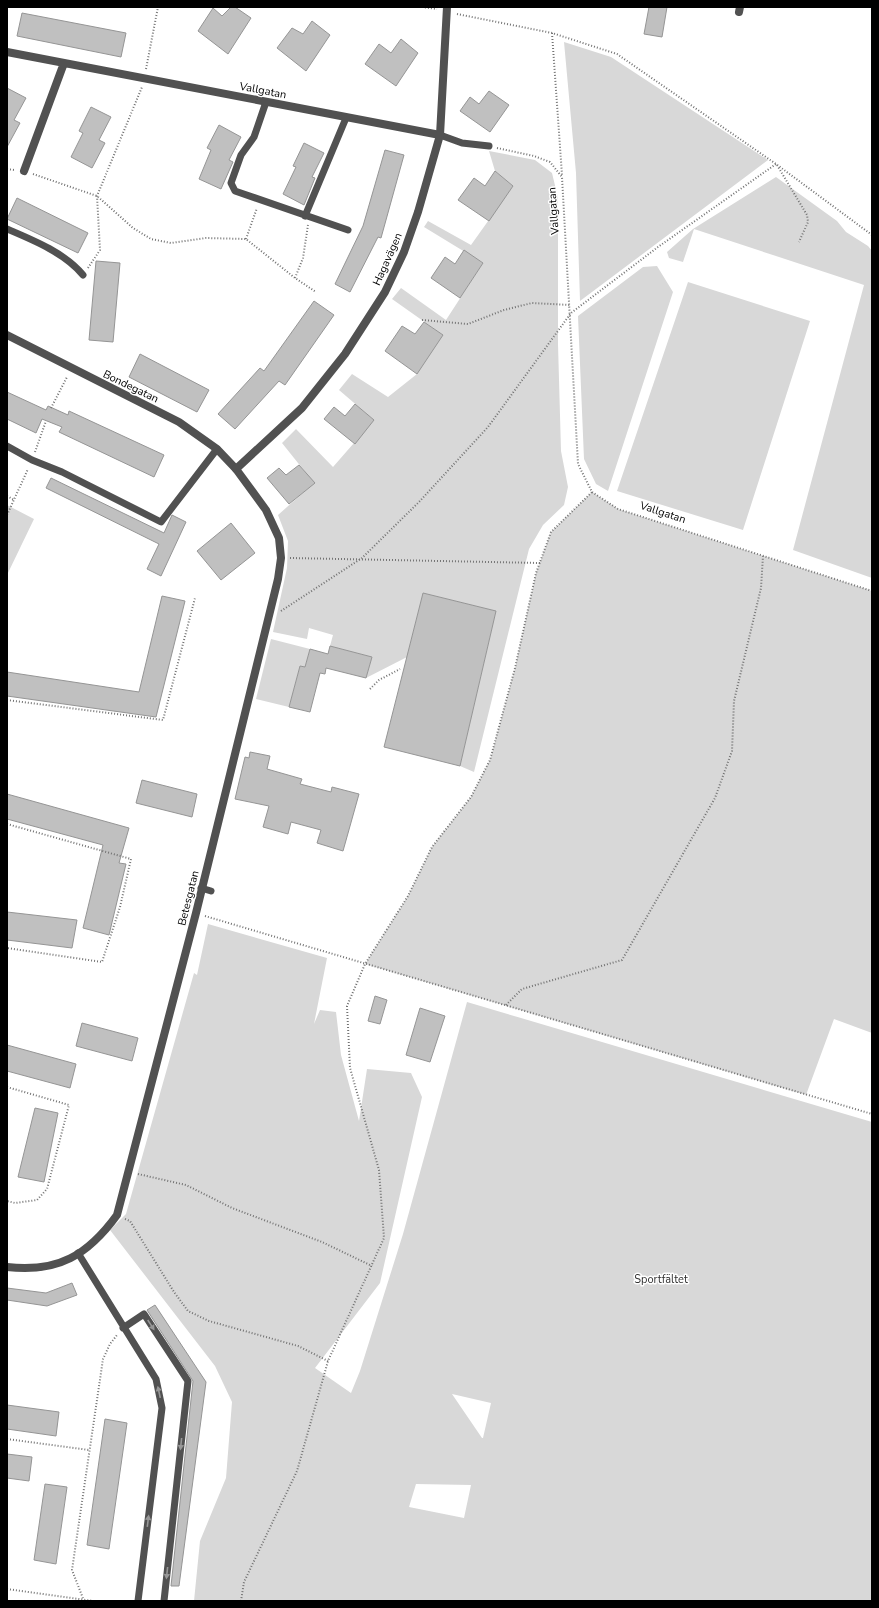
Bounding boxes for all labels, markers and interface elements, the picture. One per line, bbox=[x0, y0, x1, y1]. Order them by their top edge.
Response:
street label: Vallgatan bbox=[237, 78, 288, 102]
street label: Vallgatan bbox=[544, 187, 563, 236]
street label: Hagavägen bbox=[369, 230, 406, 288]
street label: Bondegatan bbox=[100, 366, 161, 406]
street label: Vallgatan bbox=[637, 498, 688, 527]
street label: Betesgatan bbox=[174, 869, 203, 927]
park label: Sportfältet bbox=[634, 1272, 688, 1287]
one-way arrow bbox=[148, 1320, 155, 1331]
one-way arrow bbox=[155, 1386, 161, 1398]
one-way arrow bbox=[178, 1438, 184, 1450]
one-way arrow bbox=[145, 1515, 151, 1527]
one-way arrow bbox=[164, 1567, 170, 1579]

